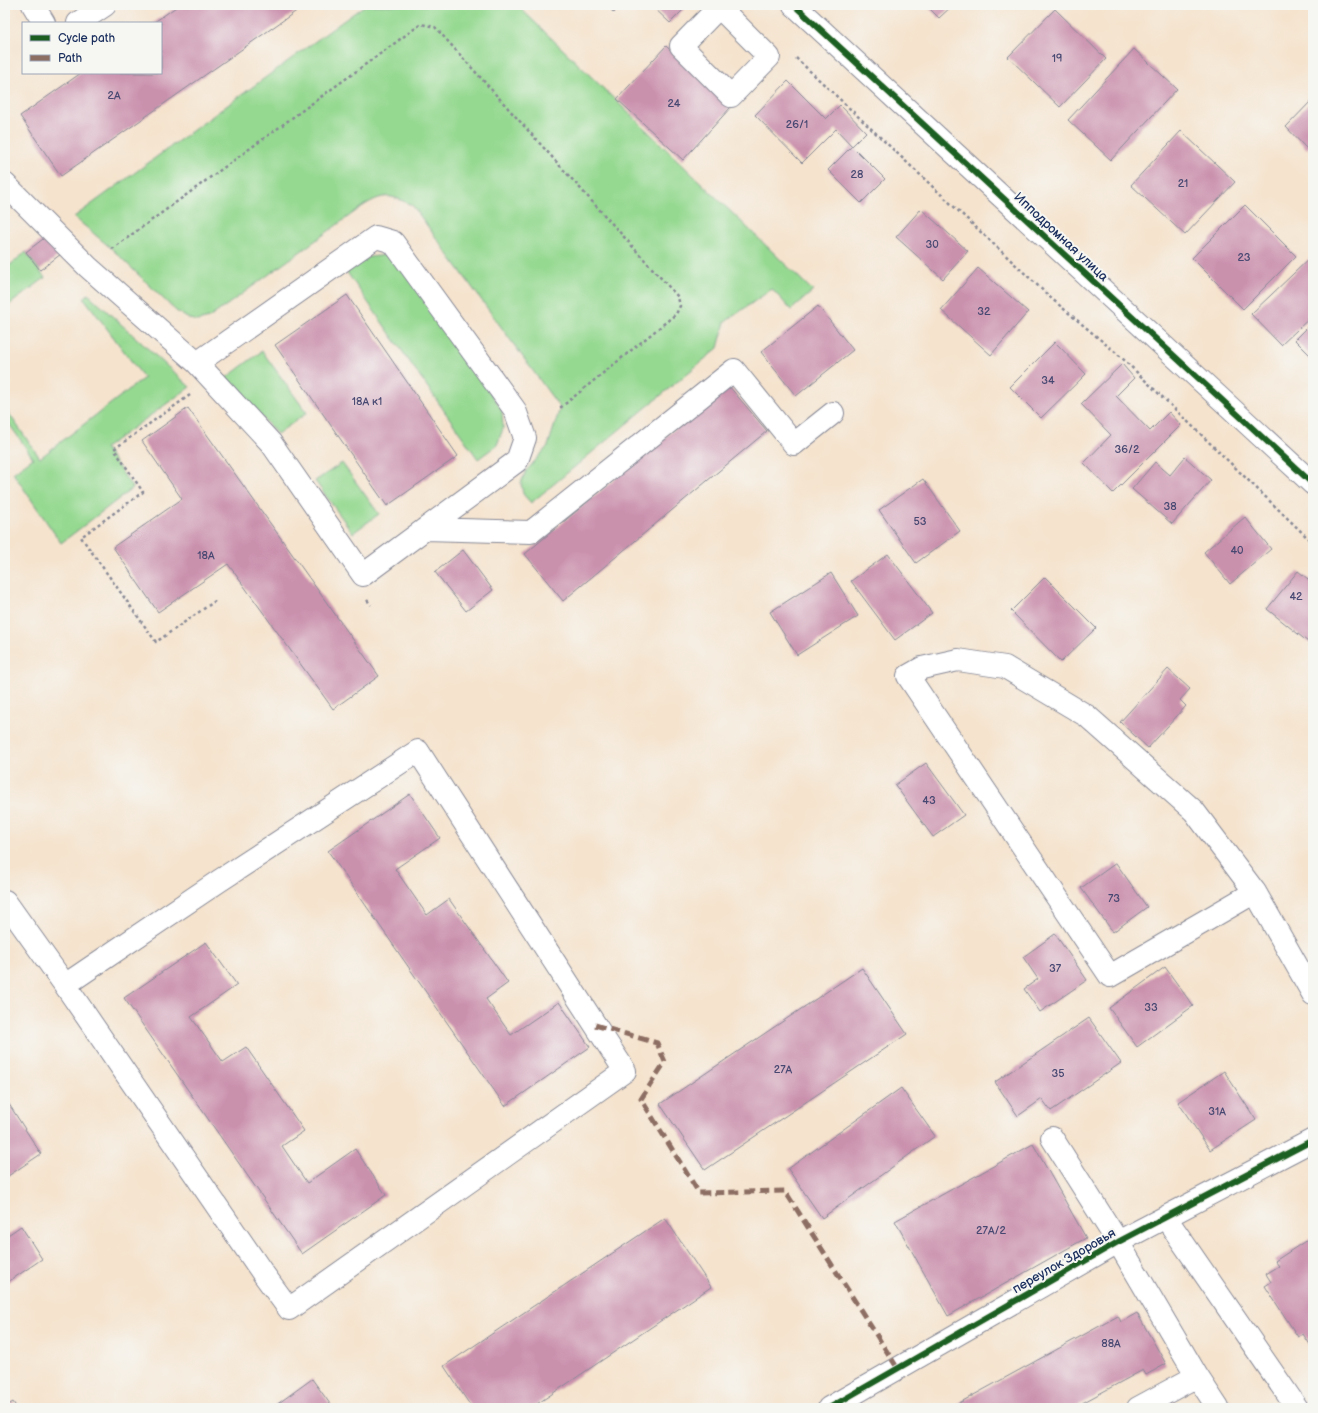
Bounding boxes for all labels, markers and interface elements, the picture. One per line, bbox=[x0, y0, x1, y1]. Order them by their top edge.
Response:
legend bbox=[22, 22, 162, 74]
text: Cycle path bbox=[58, 31, 115, 46]
text: Path bbox=[58, 51, 83, 66]
house number: 19 bbox=[1052, 52, 1062, 65]
house number: 2А bbox=[107, 89, 121, 102]
house number: 24 bbox=[667, 97, 681, 110]
house number: 26/1 bbox=[786, 118, 808, 131]
house number: 28 bbox=[851, 168, 863, 181]
house number: 21 bbox=[1178, 177, 1188, 190]
street label: Ипподромная улица bbox=[1010, 189, 1112, 285]
house number: 30 bbox=[925, 238, 939, 251]
house number: 23 bbox=[1237, 251, 1251, 264]
house number: 32 bbox=[977, 305, 991, 318]
house number: 34 bbox=[1041, 374, 1055, 387]
house number: 18А к1 bbox=[352, 395, 382, 408]
house number: 36/2 bbox=[1115, 443, 1140, 456]
house number: 38 bbox=[1163, 500, 1177, 513]
house number: 53 bbox=[913, 515, 927, 528]
house number: 40 bbox=[1230, 544, 1244, 557]
house number: 18А bbox=[197, 549, 215, 562]
house number: 42 bbox=[1289, 590, 1303, 603]
house number: 43 bbox=[922, 794, 936, 807]
house number: 73 bbox=[1108, 892, 1120, 905]
house number: 37 bbox=[1049, 962, 1062, 975]
house number: 33 bbox=[1144, 1001, 1158, 1014]
house number: 27А bbox=[774, 1063, 793, 1076]
house number: 35 bbox=[1051, 1067, 1065, 1080]
house number: 31А bbox=[1208, 1105, 1226, 1118]
house number: 27А/2 bbox=[976, 1224, 1007, 1237]
street label: переулок Здоровья bbox=[1009, 1225, 1119, 1297]
house number: 88А bbox=[1101, 1337, 1121, 1350]

